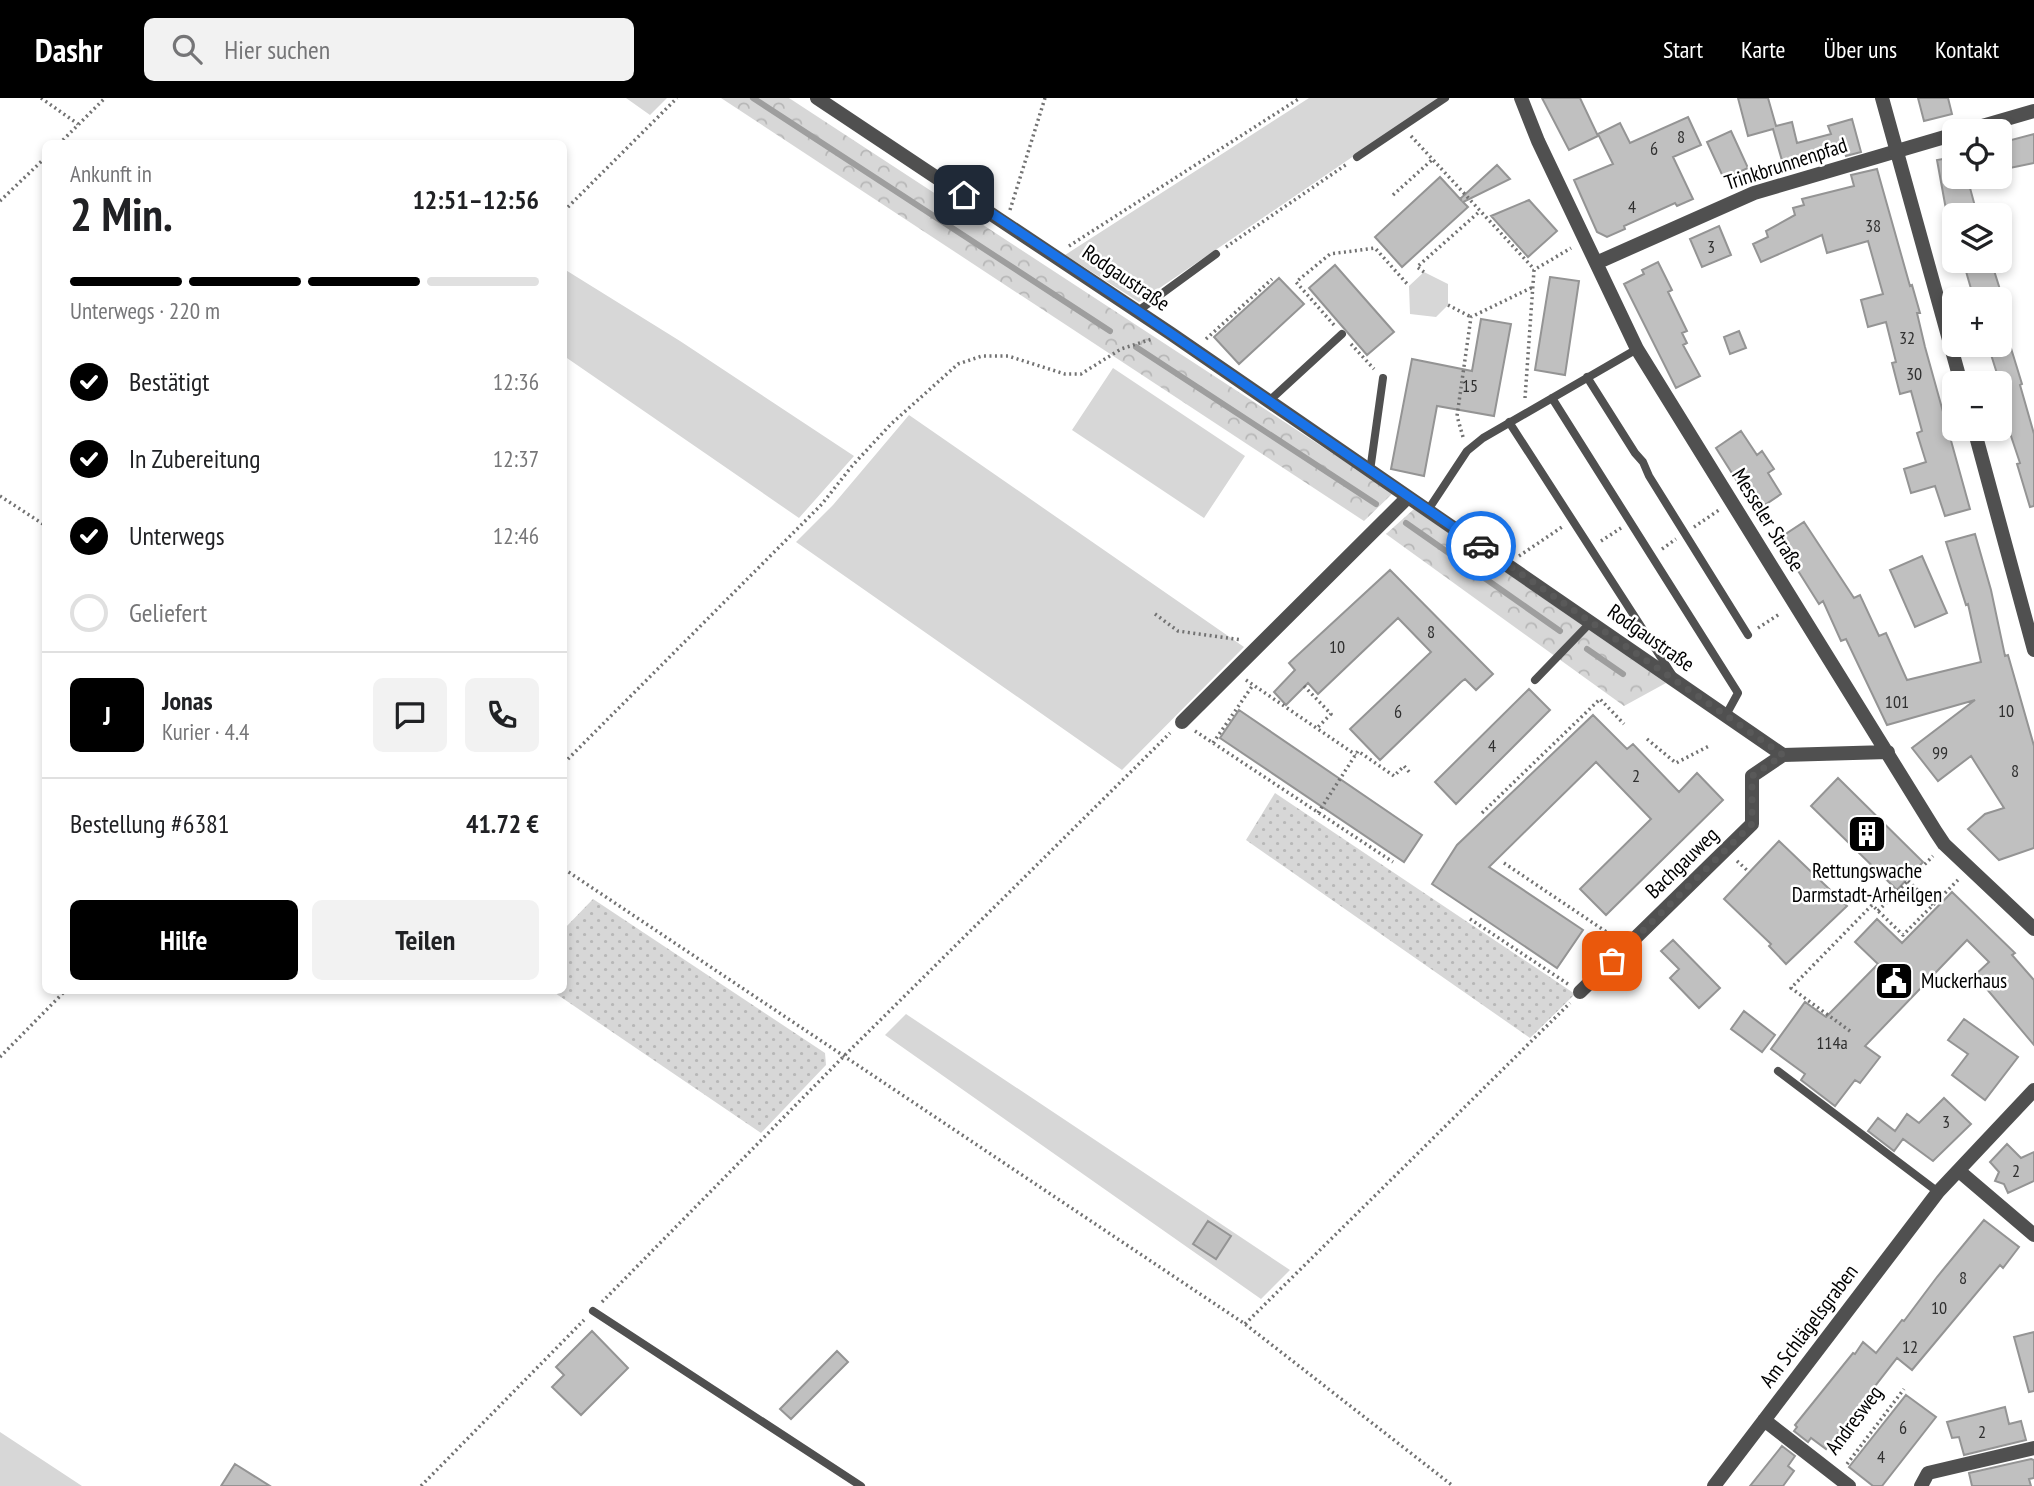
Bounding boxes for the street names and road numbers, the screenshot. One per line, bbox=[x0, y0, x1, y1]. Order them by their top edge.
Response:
street label: Trinkbrunnenpfad bbox=[1721, 131, 1851, 196]
street label: Rodgaustraße bbox=[1077, 238, 1175, 317]
street label: Messeler Straße bbox=[1726, 463, 1811, 576]
street label: Rodgaustraße bbox=[1603, 598, 1700, 677]
street label: Bachgauweg bbox=[1639, 821, 1724, 904]
street label: Am Schlägelsgraben bbox=[1754, 1259, 1864, 1393]
street label: Andresweg bbox=[1819, 1380, 1888, 1460]

